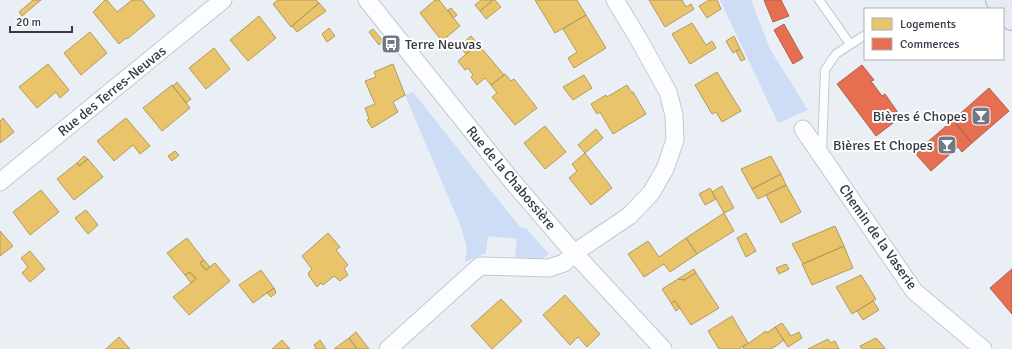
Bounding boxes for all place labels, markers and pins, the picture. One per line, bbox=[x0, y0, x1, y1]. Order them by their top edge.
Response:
bus stop icon: Terre Neuvas bbox=[380, 33, 402, 55]
place label: Terre Neuvas bbox=[405, 36, 482, 53]
bar icon: Bières é Chopes bbox=[970, 105, 992, 127]
place label: Bières é Chopes bbox=[873, 108, 967, 125]
bar icon: Bières Et Chopes bbox=[936, 134, 958, 156]
place label: Bières Et Chopes bbox=[833, 137, 933, 154]

